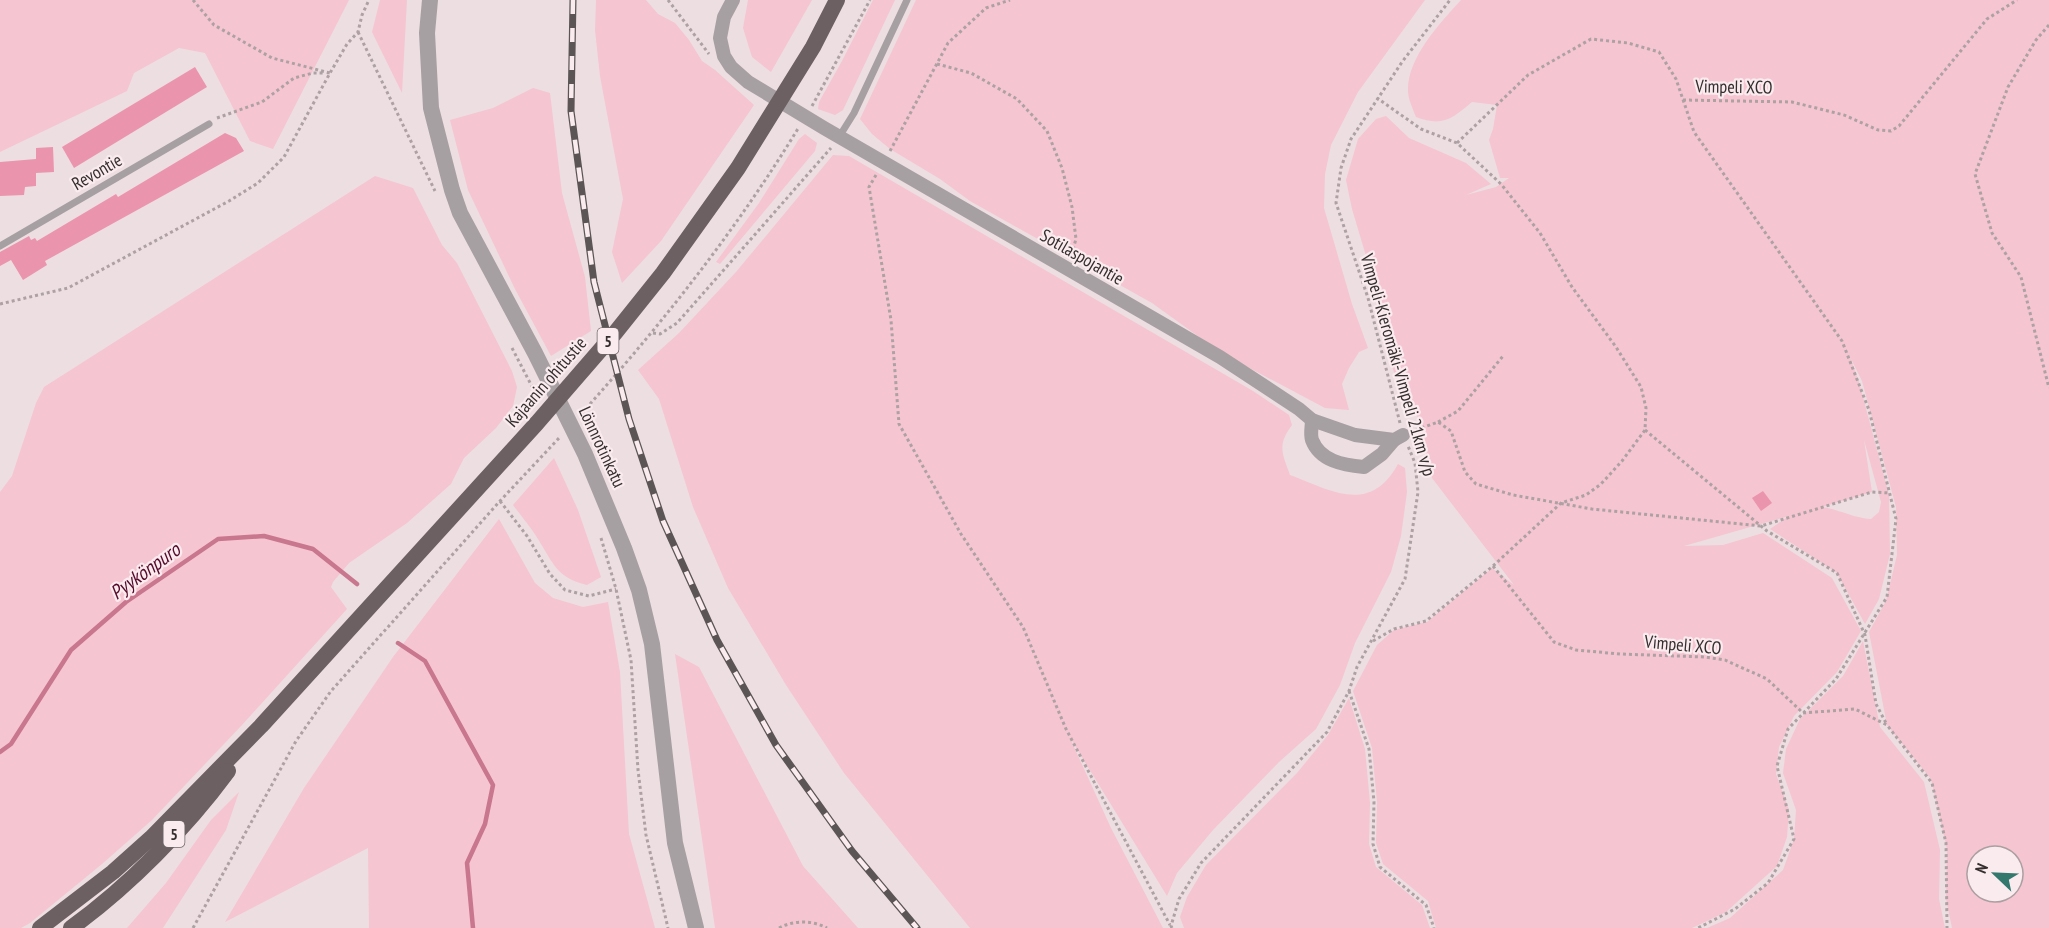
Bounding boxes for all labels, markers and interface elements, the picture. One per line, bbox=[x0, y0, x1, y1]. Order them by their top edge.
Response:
street label: Vimpeli XCO bbox=[1694, 74, 1773, 99]
street label: Revontie bbox=[68, 148, 126, 195]
street label: Sotilaspojantie bbox=[1036, 223, 1128, 290]
street label: Vimpeli-Kieromäki-Vimpeli 21km v/p bbox=[1355, 250, 1441, 479]
road number: 5 bbox=[598, 328, 618, 354]
street label: Kajaanin ohitustie bbox=[500, 332, 591, 432]
street label: Lönnrotinkatu bbox=[574, 403, 631, 491]
water label: Pyykönpuro bbox=[105, 536, 186, 605]
street label: Vimpeli XCO bbox=[1643, 630, 1723, 659]
road number: 5 bbox=[164, 821, 184, 847]
north arrow bbox=[1965, 844, 2025, 904]
text: N bbox=[1970, 860, 1992, 876]

